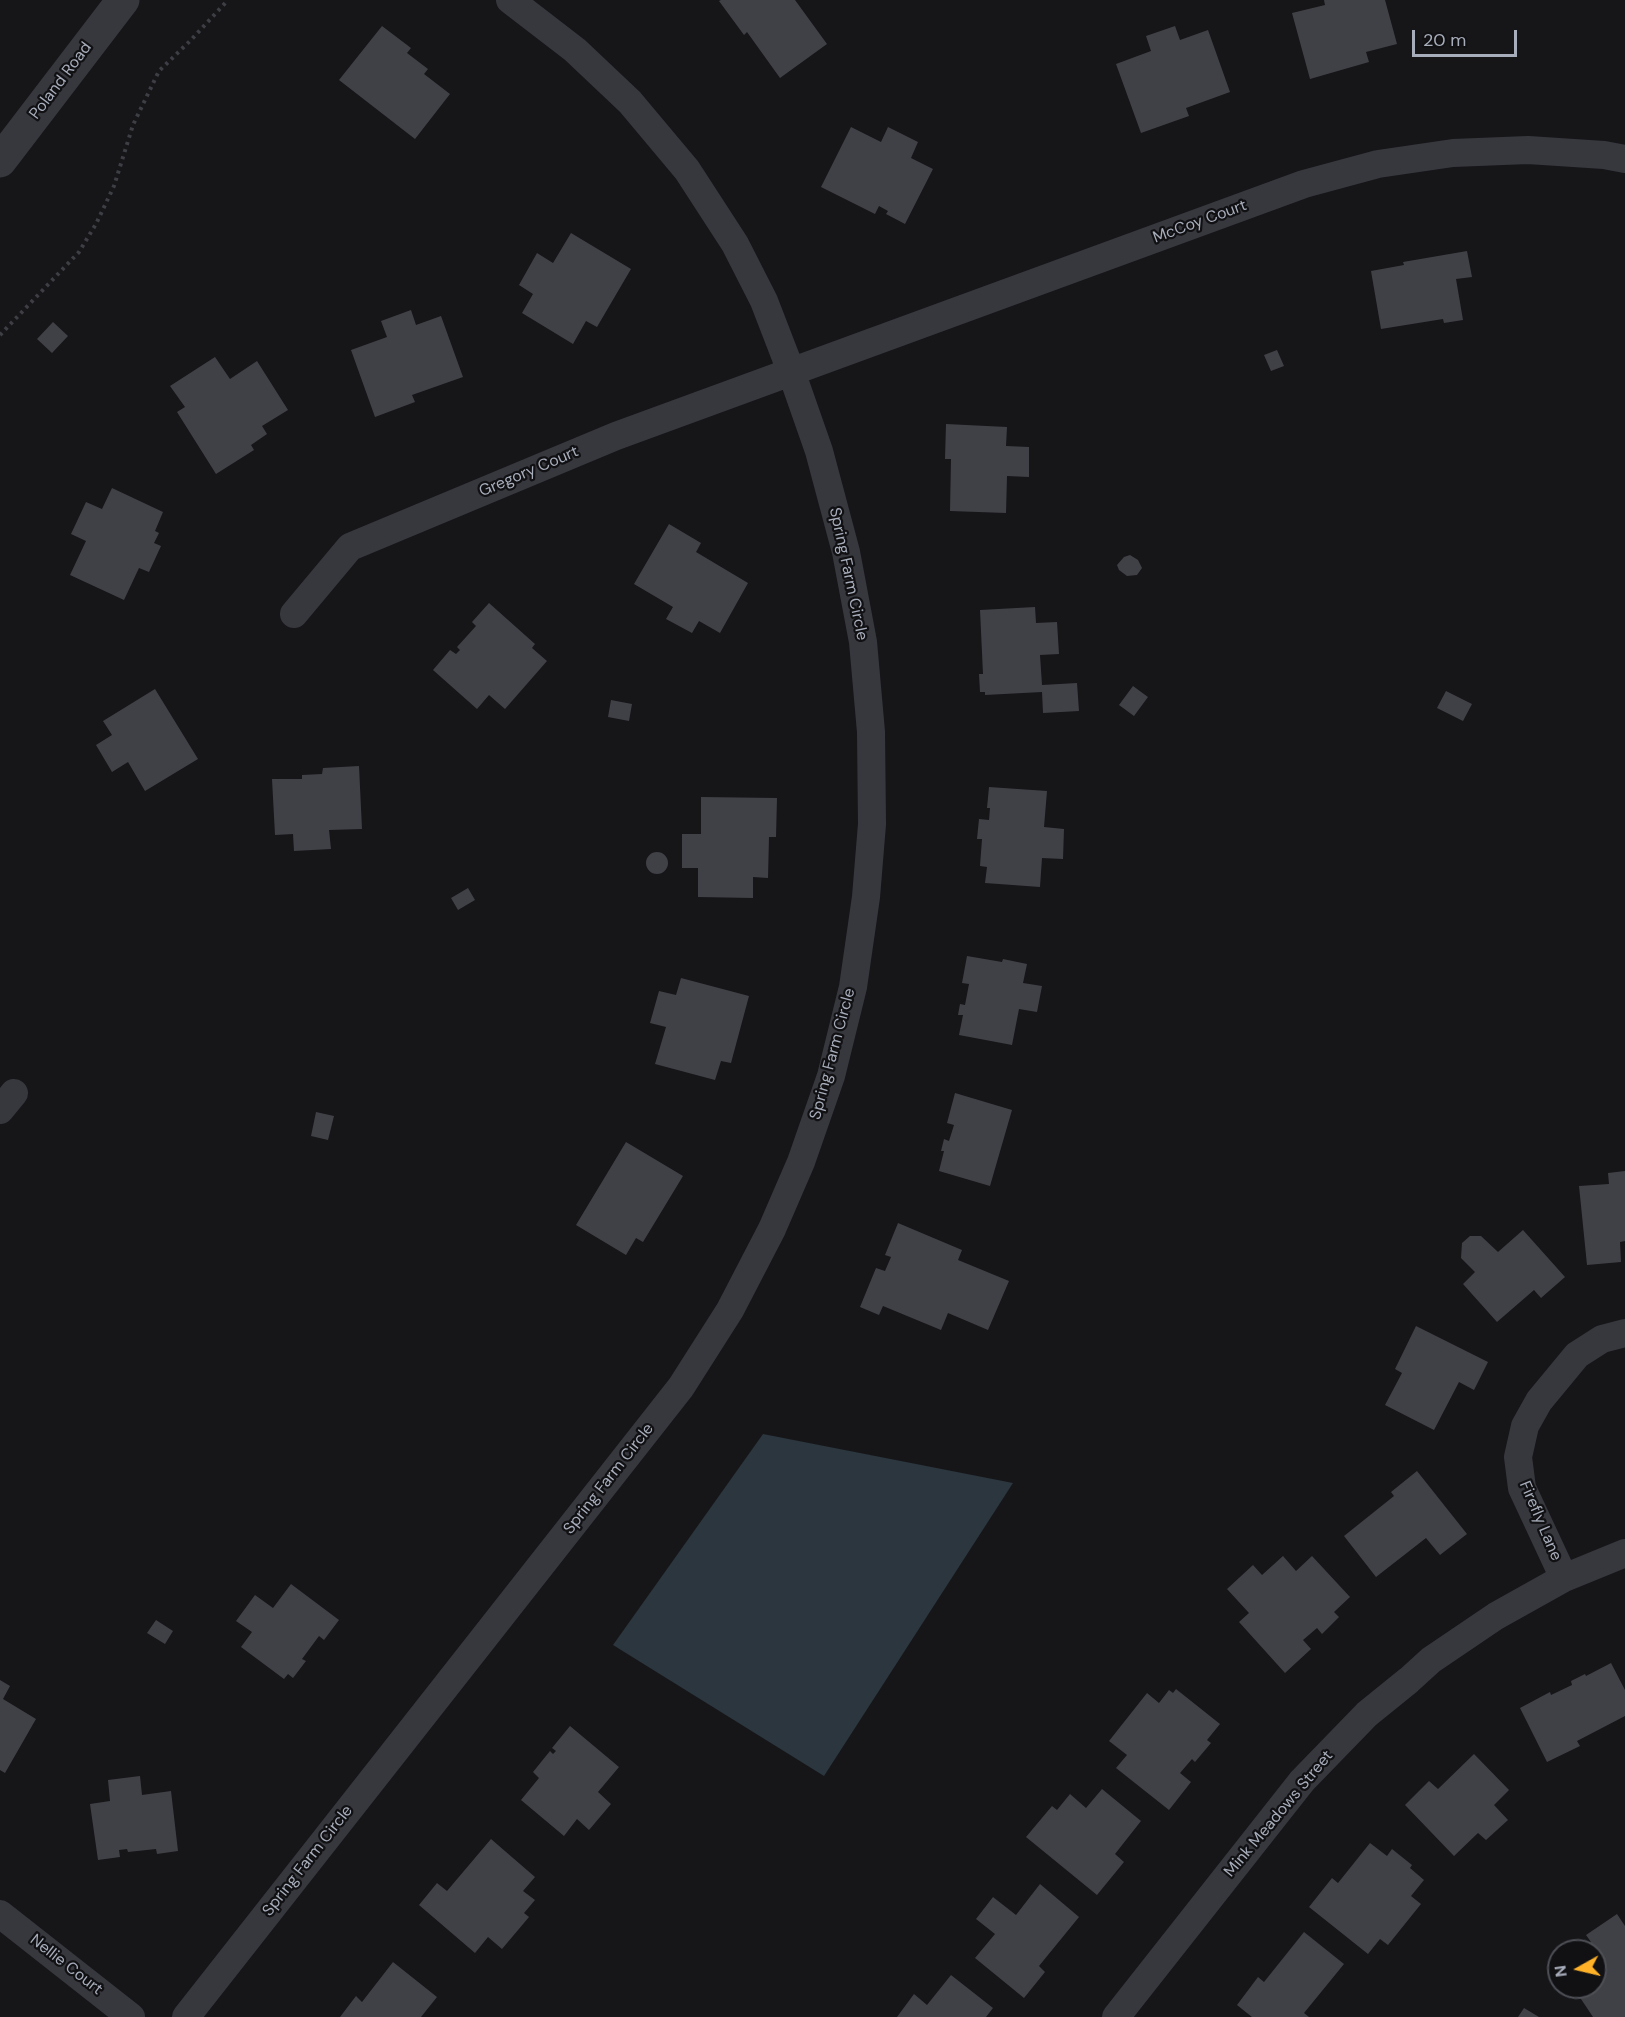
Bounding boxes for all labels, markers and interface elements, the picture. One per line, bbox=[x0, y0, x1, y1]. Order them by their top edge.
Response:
scale bar bbox=[1415, 18, 1520, 56]
text: 20 m bbox=[1423, 28, 1466, 52]
street label: Poland Road bbox=[26, 39, 96, 123]
street label: McCoy Court bbox=[1150, 196, 1250, 248]
street label: Gregory Court bbox=[476, 442, 582, 502]
street label: Spring Farm Circle bbox=[825, 506, 871, 642]
street label: Spring Farm Circle bbox=[806, 986, 860, 1122]
street label: Spring Farm Circle bbox=[560, 1420, 658, 1538]
street label: Firefly Lane bbox=[1515, 1478, 1565, 1564]
street label: Mink Meadows Street bbox=[1221, 1747, 1337, 1881]
street label: Spring Farm Circle bbox=[259, 1802, 357, 1920]
street label: Nellie Court bbox=[26, 1931, 106, 1999]
north arrow bbox=[1547, 1939, 1607, 1999]
text: N bbox=[1549, 1964, 1572, 1979]

